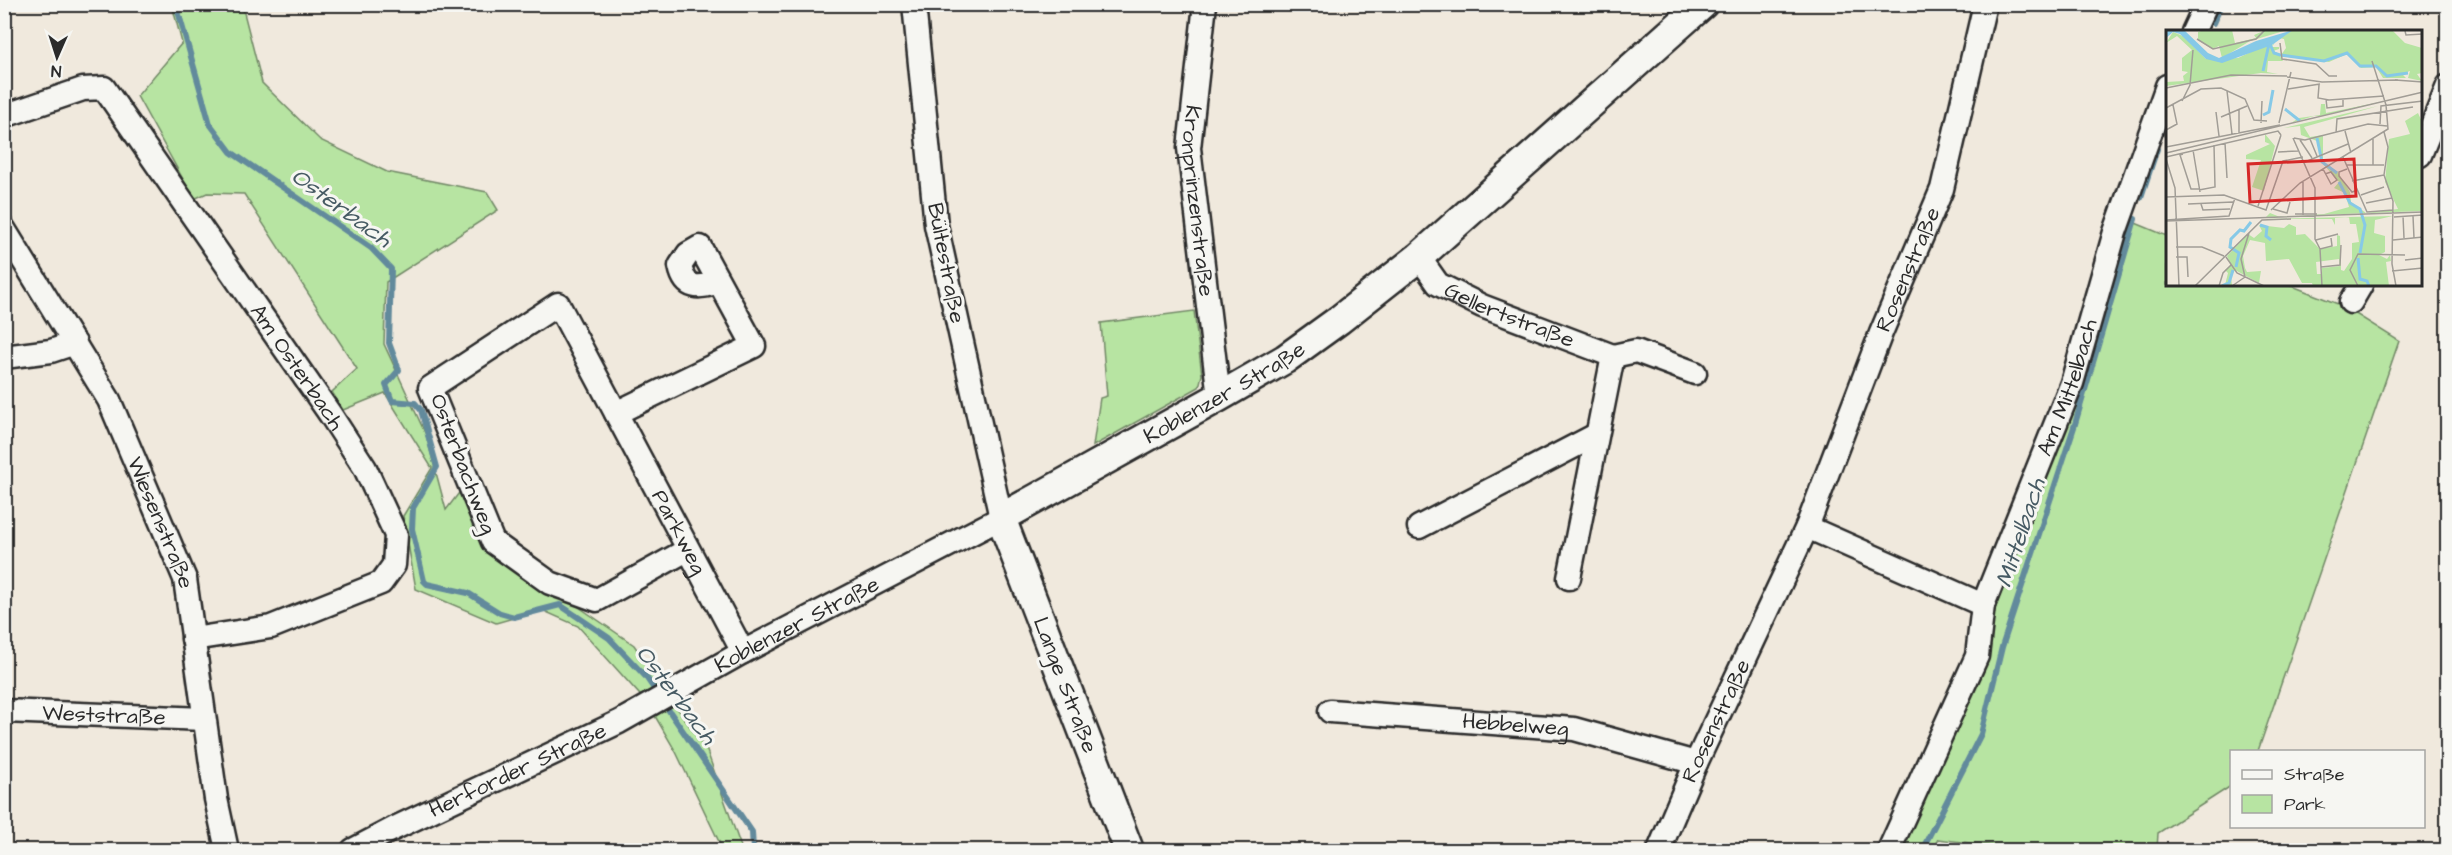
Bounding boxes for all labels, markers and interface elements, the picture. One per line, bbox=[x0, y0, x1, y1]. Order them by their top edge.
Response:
north arrow bbox=[27, 27, 87, 87]
inset map bbox=[2166, 30, 2422, 286]
text: N bbox=[51, 60, 62, 82]
street label: Kronprinzenstraße bbox=[1173, 104, 1222, 298]
water label: Osterbach bbox=[284, 160, 399, 257]
street label: Bültestraße bbox=[919, 200, 973, 326]
street label: Rosenstraße bbox=[1868, 202, 1948, 337]
street label: Gellertstraße bbox=[1439, 274, 1579, 355]
street label: Am Osterbach bbox=[243, 298, 352, 436]
street label: Am Mittelbach bbox=[2029, 315, 2105, 460]
street label: Koblenzer Straße bbox=[1138, 334, 1312, 451]
street label: Osterbachweg bbox=[421, 389, 504, 539]
street label: Wiesenstraße bbox=[119, 452, 202, 590]
water label: Mittelbach bbox=[1987, 473, 2055, 592]
street label: Parkweg bbox=[644, 484, 715, 580]
street label: Koblenzer Straße bbox=[709, 568, 885, 681]
street label: Lange Straße bbox=[1024, 613, 1105, 758]
water label: Osterbach bbox=[627, 638, 725, 753]
street label: Rosenstraße bbox=[1674, 654, 1758, 787]
street label: Weststraße bbox=[42, 697, 166, 733]
street label: Hebbelweg bbox=[1461, 705, 1570, 745]
street label: Herforder Straße bbox=[424, 715, 612, 825]
legend bbox=[2230, 750, 2425, 828]
text: Straße bbox=[2284, 762, 2345, 787]
text: Park bbox=[2284, 792, 2326, 817]

